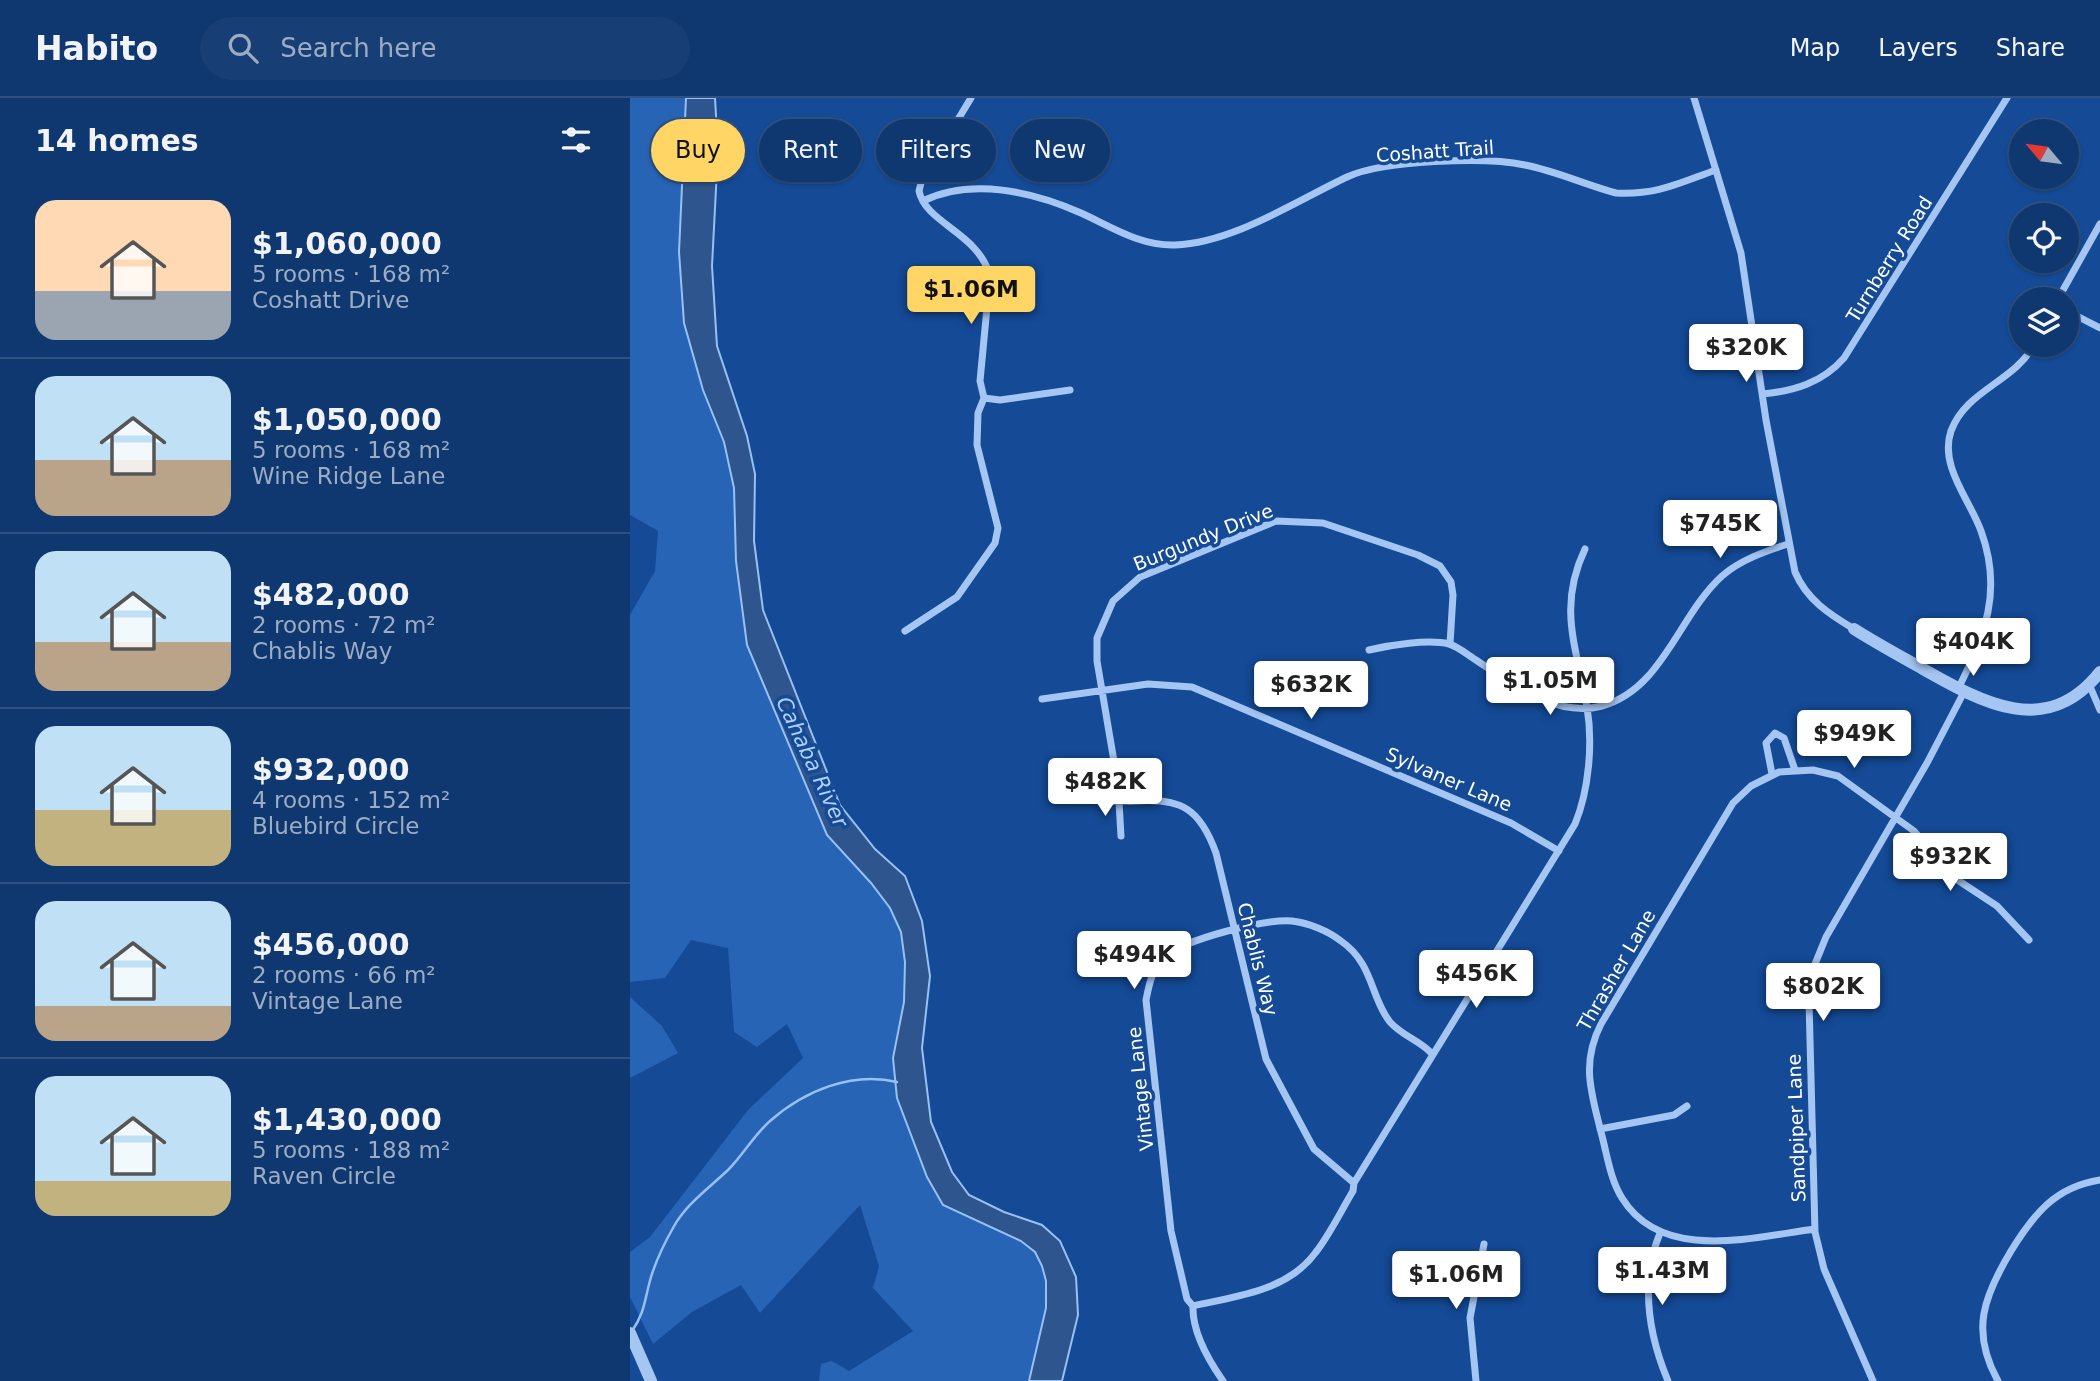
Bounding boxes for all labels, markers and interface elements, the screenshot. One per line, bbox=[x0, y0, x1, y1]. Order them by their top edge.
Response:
search box bbox=[200, 17, 690, 80]
text: Habito bbox=[35, 29, 158, 68]
icon: search bbox=[224, 29, 262, 67]
text: Search here bbox=[280, 33, 436, 63]
text: Map bbox=[1790, 34, 1840, 62]
text: Layers bbox=[1878, 34, 1958, 62]
text: Share bbox=[1996, 34, 2065, 62]
chip: Buy bbox=[651, 119, 745, 182]
chip: Rent bbox=[759, 119, 862, 182]
chip: Filters bbox=[876, 119, 996, 182]
chip: New bbox=[1010, 119, 1110, 182]
north arrow bbox=[2009, 119, 2079, 189]
map controls bbox=[2009, 119, 2079, 357]
icon: filters bbox=[557, 121, 595, 159]
text: 14 homes bbox=[35, 123, 199, 158]
street label: Coshatt Trail bbox=[1375, 136, 1495, 166]
street label: Turnberry Road bbox=[1841, 192, 1937, 327]
button: locate bbox=[2009, 203, 2079, 273]
text: $1,060,000 bbox=[252, 226, 442, 261]
icon: home bbox=[91, 228, 175, 312]
text: 5 rooms · 168 m² bbox=[252, 261, 450, 287]
pin: $1.06M bbox=[914, 266, 1028, 326]
text: $1.06M bbox=[923, 276, 1019, 302]
text: Coshatt Drive bbox=[252, 287, 409, 313]
button: layers bbox=[2009, 287, 2079, 357]
pin: $320K bbox=[1697, 324, 1795, 384]
text: $320K bbox=[1705, 334, 1787, 360]
text: $1,050,000 bbox=[252, 402, 442, 437]
icon: home bbox=[91, 404, 175, 488]
text: 5 rooms · 168 m² bbox=[252, 437, 450, 463]
text: Wine Ridge Lane bbox=[252, 463, 445, 489]
street label: Burgundy Drive bbox=[1130, 499, 1276, 575]
pin: $745K bbox=[1671, 500, 1769, 560]
text: $745K bbox=[1679, 510, 1761, 536]
text: $482,000 bbox=[252, 577, 410, 612]
icon: home bbox=[91, 579, 175, 663]
text: 2 rooms · 72 m² bbox=[252, 612, 436, 638]
pin: $404K bbox=[1924, 618, 2022, 678]
text: $404K bbox=[1932, 628, 2014, 654]
text: Chablis Way bbox=[252, 638, 392, 664]
pin: $1.05M bbox=[1493, 658, 1607, 717]
pin: $632K bbox=[1262, 662, 1360, 721]
text: $1.05M bbox=[1502, 667, 1598, 693]
text: $632K bbox=[1270, 671, 1352, 697]
water label: Cahaba River bbox=[771, 693, 853, 832]
pin: $949K bbox=[1805, 710, 1903, 770]
text: $949K bbox=[1813, 720, 1895, 746]
street label: Sylvaner Lane bbox=[1383, 742, 1515, 816]
text: $932,000 bbox=[252, 752, 410, 787]
icon: home bbox=[91, 754, 175, 838]
pin: $482K bbox=[1056, 758, 1154, 818]
text: $482K bbox=[1064, 768, 1146, 794]
text: 4 rooms · 152 m² bbox=[252, 787, 450, 813]
text: Bluebird Circle bbox=[252, 813, 419, 839]
pin: $932K bbox=[1901, 834, 1999, 893]
text: $932K bbox=[1909, 843, 1991, 869]
street label: Chablis Way bbox=[1233, 900, 1283, 1018]
street label: Thrasher Lane bbox=[1572, 905, 1660, 1035]
text: $456,000 bbox=[252, 927, 410, 962]
icon: home bbox=[91, 929, 175, 1013]
pin: $494K bbox=[1085, 932, 1183, 991]
text: $494K bbox=[1093, 941, 1175, 967]
pin: $456K bbox=[1427, 950, 1525, 1010]
text: $456K bbox=[1435, 960, 1517, 986]
text: 2 rooms · 66 m² bbox=[252, 962, 436, 988]
pin: $802K bbox=[1774, 964, 1872, 1023]
text: $802K bbox=[1782, 973, 1864, 999]
text: Vintage Lane bbox=[252, 988, 403, 1014]
street label: Vintage Lane bbox=[1123, 1026, 1157, 1152]
street label: Sandpiper Lane bbox=[1782, 1053, 1810, 1203]
text: $1,430,000 bbox=[252, 1102, 442, 1137]
icon: home bbox=[91, 1104, 175, 1188]
text: 5 rooms · 188 m² bbox=[252, 1137, 450, 1163]
text: Raven Circle bbox=[252, 1163, 396, 1189]
pin: $1.43M bbox=[1605, 1248, 1719, 1307]
pin: $1.06M bbox=[1399, 1252, 1513, 1311]
text: $1.43M bbox=[1614, 1257, 1710, 1283]
text: $1.06M bbox=[1408, 1261, 1504, 1287]

